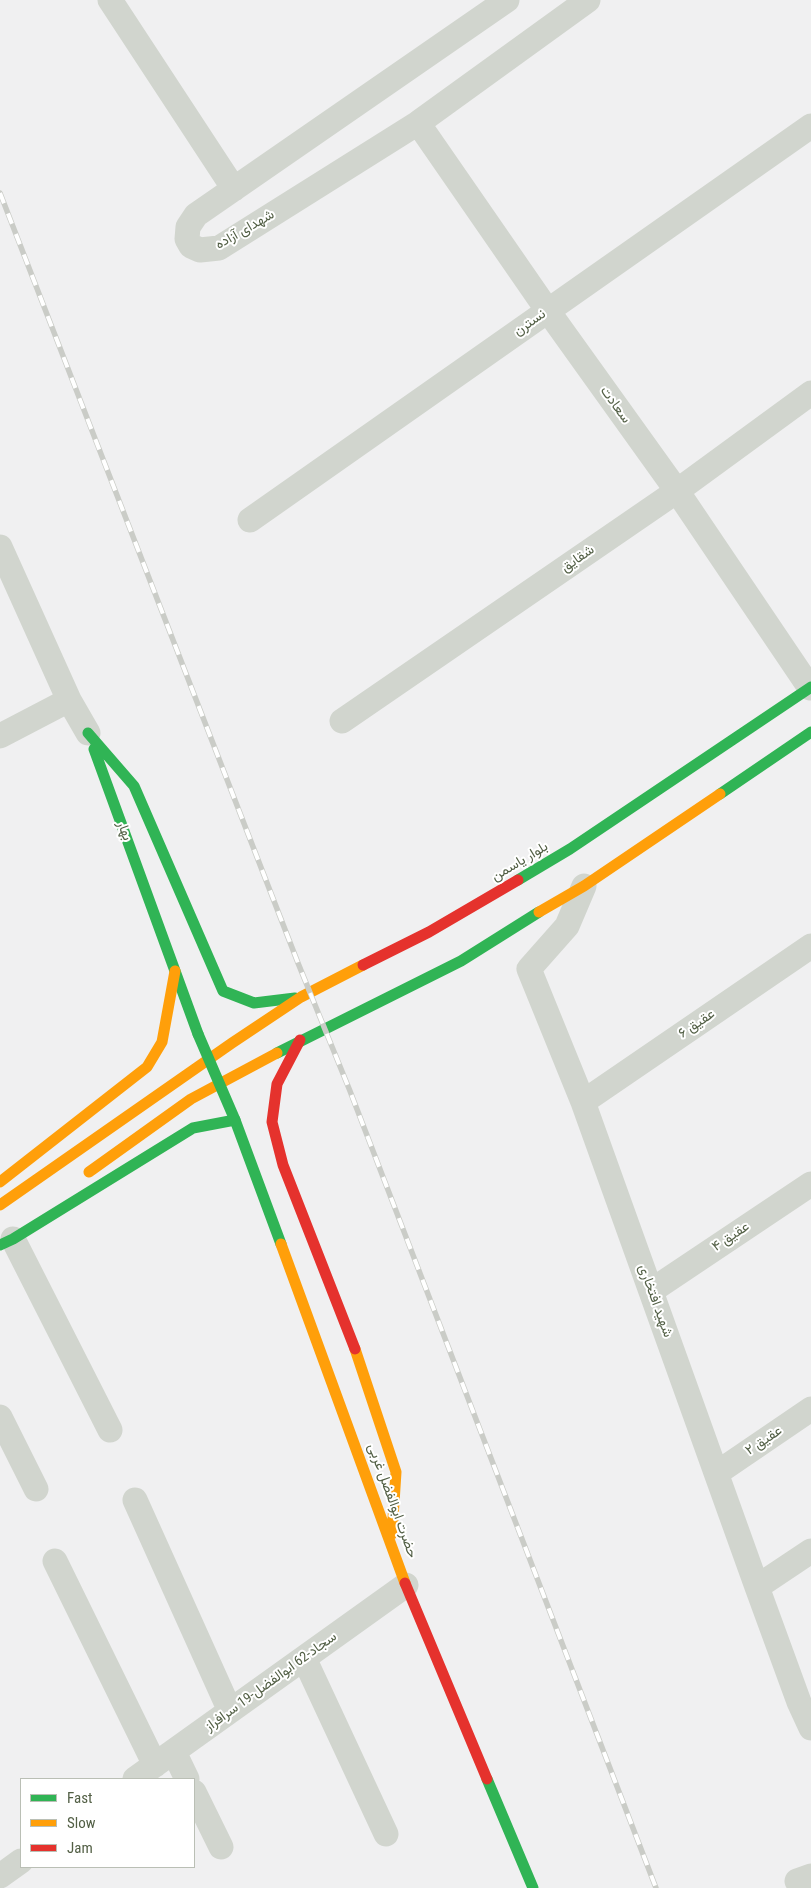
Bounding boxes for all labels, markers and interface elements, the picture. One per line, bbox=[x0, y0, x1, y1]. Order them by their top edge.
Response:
street label: شهدای آزاده bbox=[213, 206, 277, 254]
street label: نسترن bbox=[511, 306, 549, 340]
street label: سعادت bbox=[596, 383, 634, 427]
street label: شقایق bbox=[558, 542, 598, 576]
street label: بهار bbox=[113, 819, 135, 843]
street label: بلوار یاسمن bbox=[489, 839, 551, 885]
street label: عقیق ۶ bbox=[676, 1006, 718, 1042]
street label: عقیق ۴ bbox=[709, 1218, 753, 1256]
street label: شهید افتخاری bbox=[634, 1262, 676, 1340]
street label: عقیق ۲ bbox=[742, 1423, 786, 1459]
street label: حضرت ابوالفضل غربی bbox=[363, 1441, 421, 1561]
street label: سجاد-62 ابوالفضل-19 سرافراز bbox=[202, 1629, 340, 1735]
legend bbox=[20, 1778, 195, 1868]
text: Fast bbox=[67, 1789, 92, 1807]
text: Slow bbox=[67, 1814, 96, 1832]
text: Jam bbox=[67, 1839, 93, 1857]

